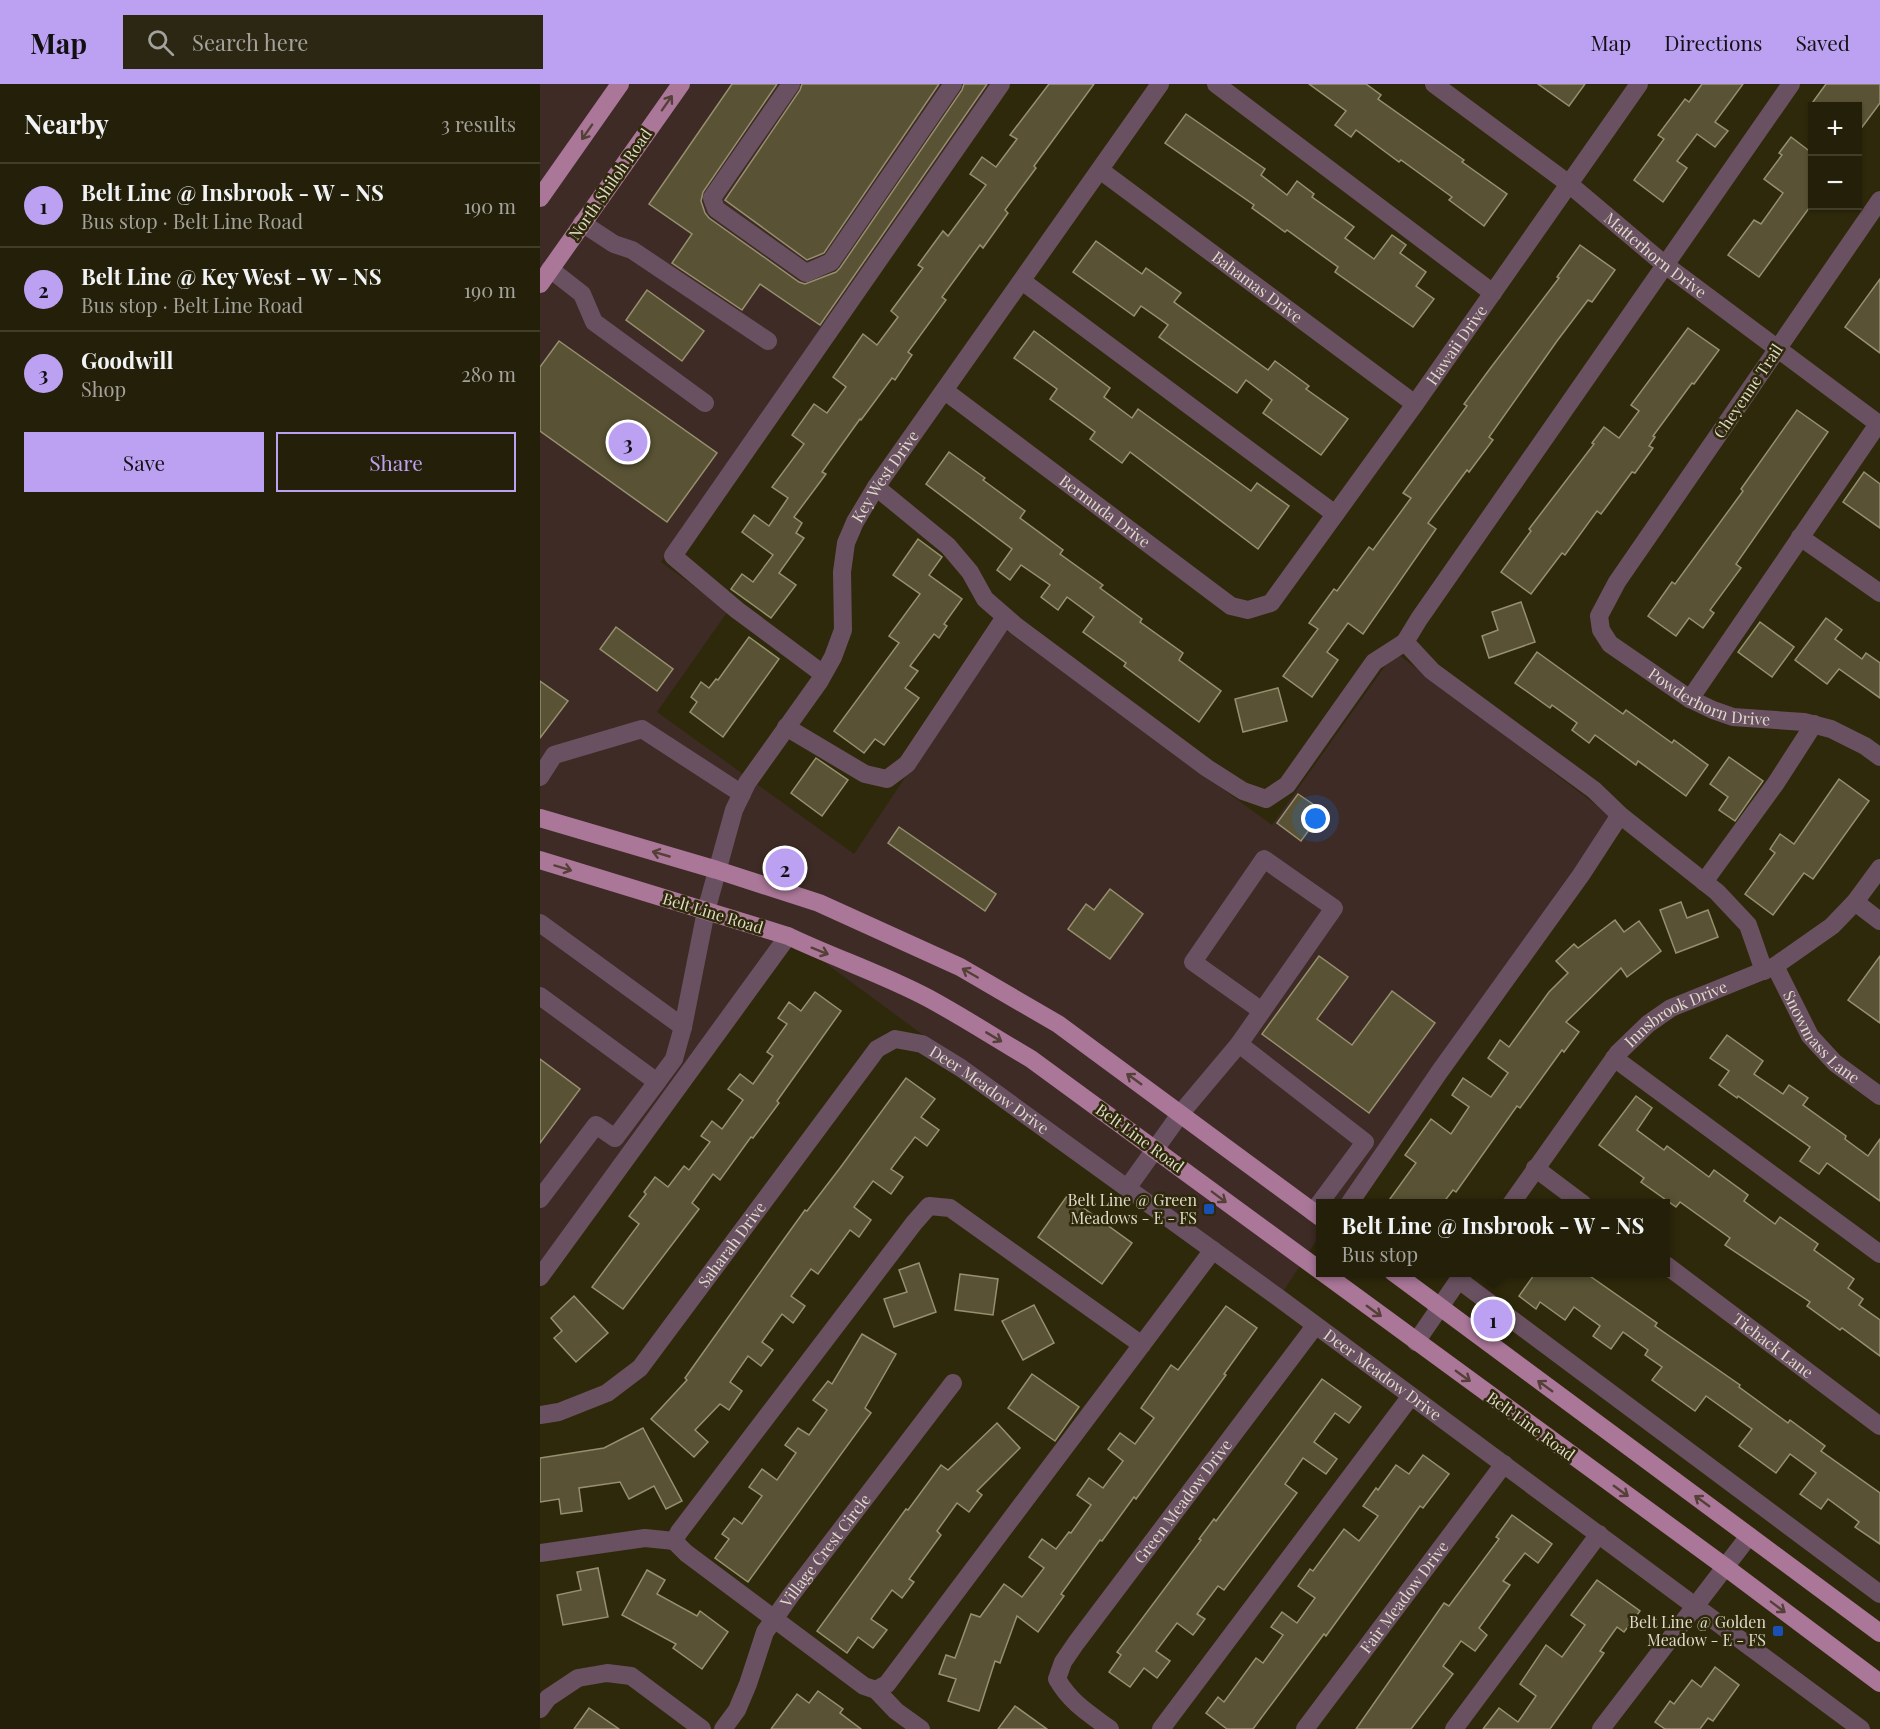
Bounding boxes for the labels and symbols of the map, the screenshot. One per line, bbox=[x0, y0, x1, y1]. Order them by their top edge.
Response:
one-way arrow bbox=[661, 95, 674, 111]
one-way arrow bbox=[581, 123, 593, 139]
street label: North Shiloh Road bbox=[563, 124, 656, 244]
street label: Matterhorn Drive bbox=[1600, 207, 1711, 302]
street label: Bahamas Drive bbox=[1208, 246, 1307, 327]
street label: Hawaii Drive bbox=[1421, 301, 1491, 389]
street label: Cheyenne Trail bbox=[1708, 339, 1787, 442]
pin: 3 bbox=[608, 420, 647, 464]
street label: Key West Drive bbox=[846, 426, 923, 526]
street label: Bermuda Drive bbox=[1055, 470, 1155, 552]
street label: Powderhorn Drive bbox=[1645, 663, 1771, 730]
your location bbox=[1301, 804, 1330, 833]
pin: 2 bbox=[766, 846, 804, 890]
one-way arrow bbox=[652, 848, 671, 859]
one-way arrow bbox=[553, 863, 572, 874]
street label: Belt Line Road bbox=[660, 887, 766, 938]
one-way arrow bbox=[811, 946, 829, 957]
one-way arrow bbox=[962, 966, 979, 978]
street label: Innsbrook Drive bbox=[1619, 975, 1730, 1051]
street label: Snowmass Lane bbox=[1779, 987, 1864, 1088]
one-way arrow bbox=[985, 1032, 1002, 1044]
street label: Deer Meadow Drive bbox=[926, 1040, 1053, 1138]
one-way arrow bbox=[1126, 1073, 1142, 1085]
street label: Belt Line Road bbox=[1092, 1098, 1189, 1177]
place label: Belt Line @ Green Meadows - E - FS bbox=[1067, 1189, 1197, 1228]
one-way arrow bbox=[1211, 1191, 1227, 1203]
street label: Saharah Drive bbox=[693, 1197, 770, 1291]
marker: Belt Line @ Green Meadows - E - FS bbox=[1202, 1202, 1216, 1216]
pin: 1 bbox=[1474, 1296, 1512, 1342]
one-way arrow bbox=[1365, 1305, 1381, 1318]
street label: Tiehack Lane bbox=[1729, 1308, 1818, 1382]
street label: Deer Meadow Drive bbox=[1320, 1324, 1446, 1425]
one-way arrow bbox=[1455, 1370, 1471, 1383]
one-way arrow bbox=[1537, 1379, 1553, 1392]
street label: Belt Line Road bbox=[1483, 1386, 1580, 1465]
street label: Green Meadow Drive bbox=[1129, 1435, 1236, 1567]
one-way arrow bbox=[1612, 1485, 1628, 1498]
street label: Village Crest Circle bbox=[774, 1489, 875, 1612]
one-way arrow bbox=[1694, 1495, 1710, 1507]
street label: Fair Meadow Drive bbox=[1355, 1536, 1453, 1657]
one-way arrow bbox=[1769, 1601, 1785, 1613]
place label: Belt Line @ Golden Meadow - E - FS bbox=[1629, 1611, 1766, 1650]
marker: Belt Line @ Golden Meadow - E - FS bbox=[1771, 1624, 1785, 1638]

